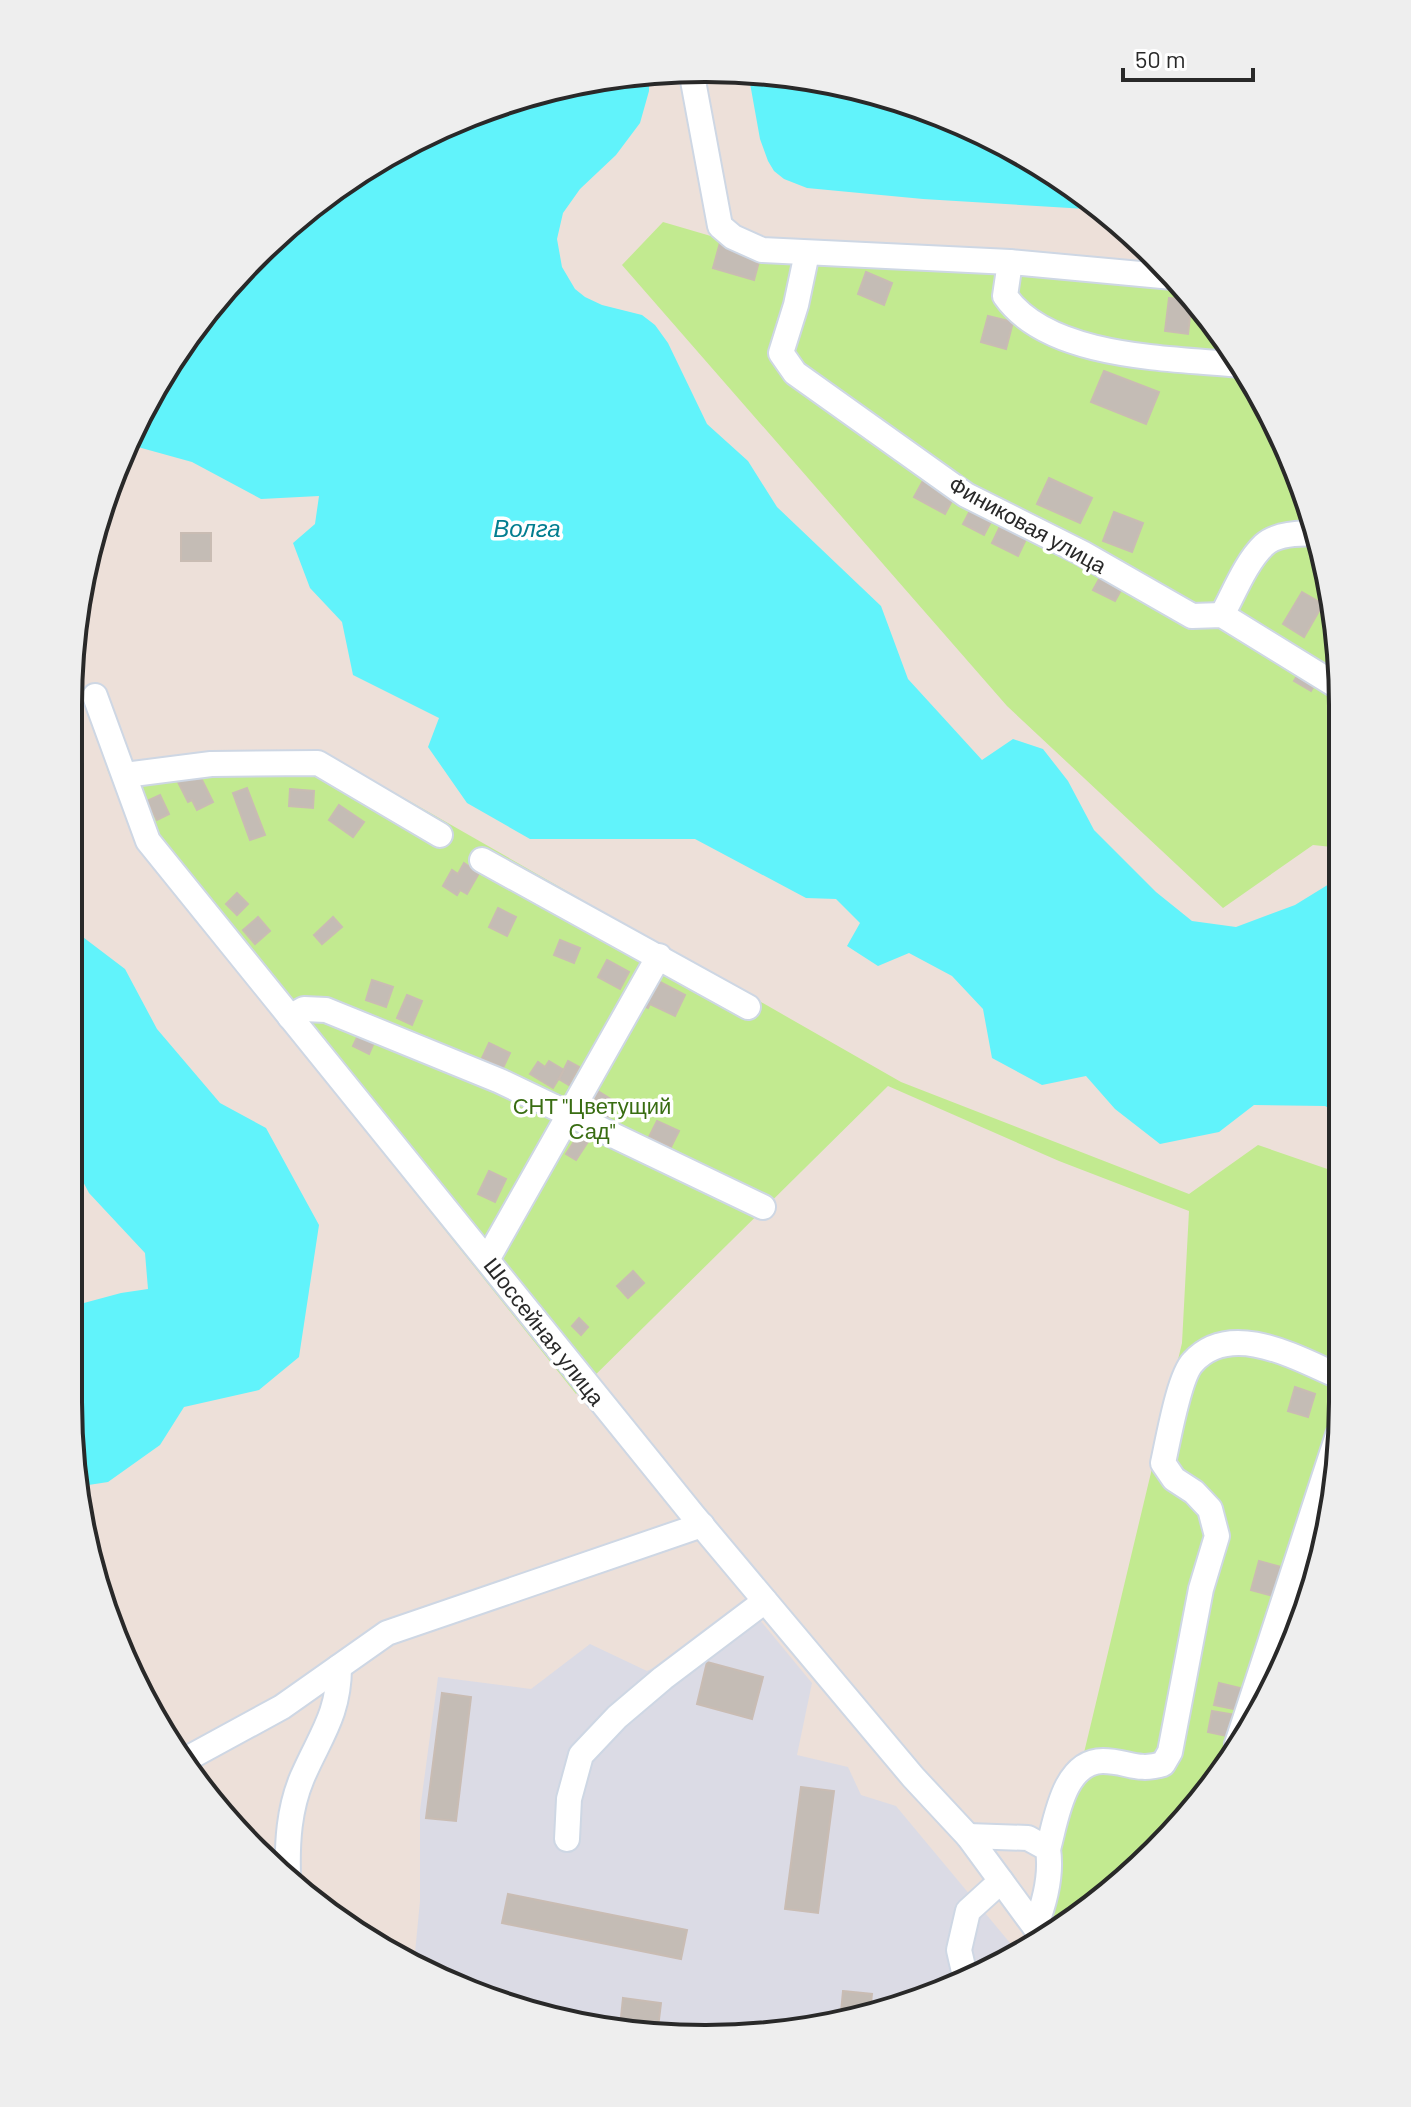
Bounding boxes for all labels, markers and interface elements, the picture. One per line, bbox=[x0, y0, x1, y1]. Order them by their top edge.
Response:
scale bar bbox=[1123, 32, 1253, 82]
text: 50 m bbox=[1135, 44, 1186, 73]
street label: Финиковая улица bbox=[944, 470, 1112, 579]
water label: Волга bbox=[493, 513, 561, 542]
park label: СНТ "Цветущий Сад" bbox=[513, 1092, 671, 1144]
street label: Шоссейная улица bbox=[479, 1252, 611, 1411]

